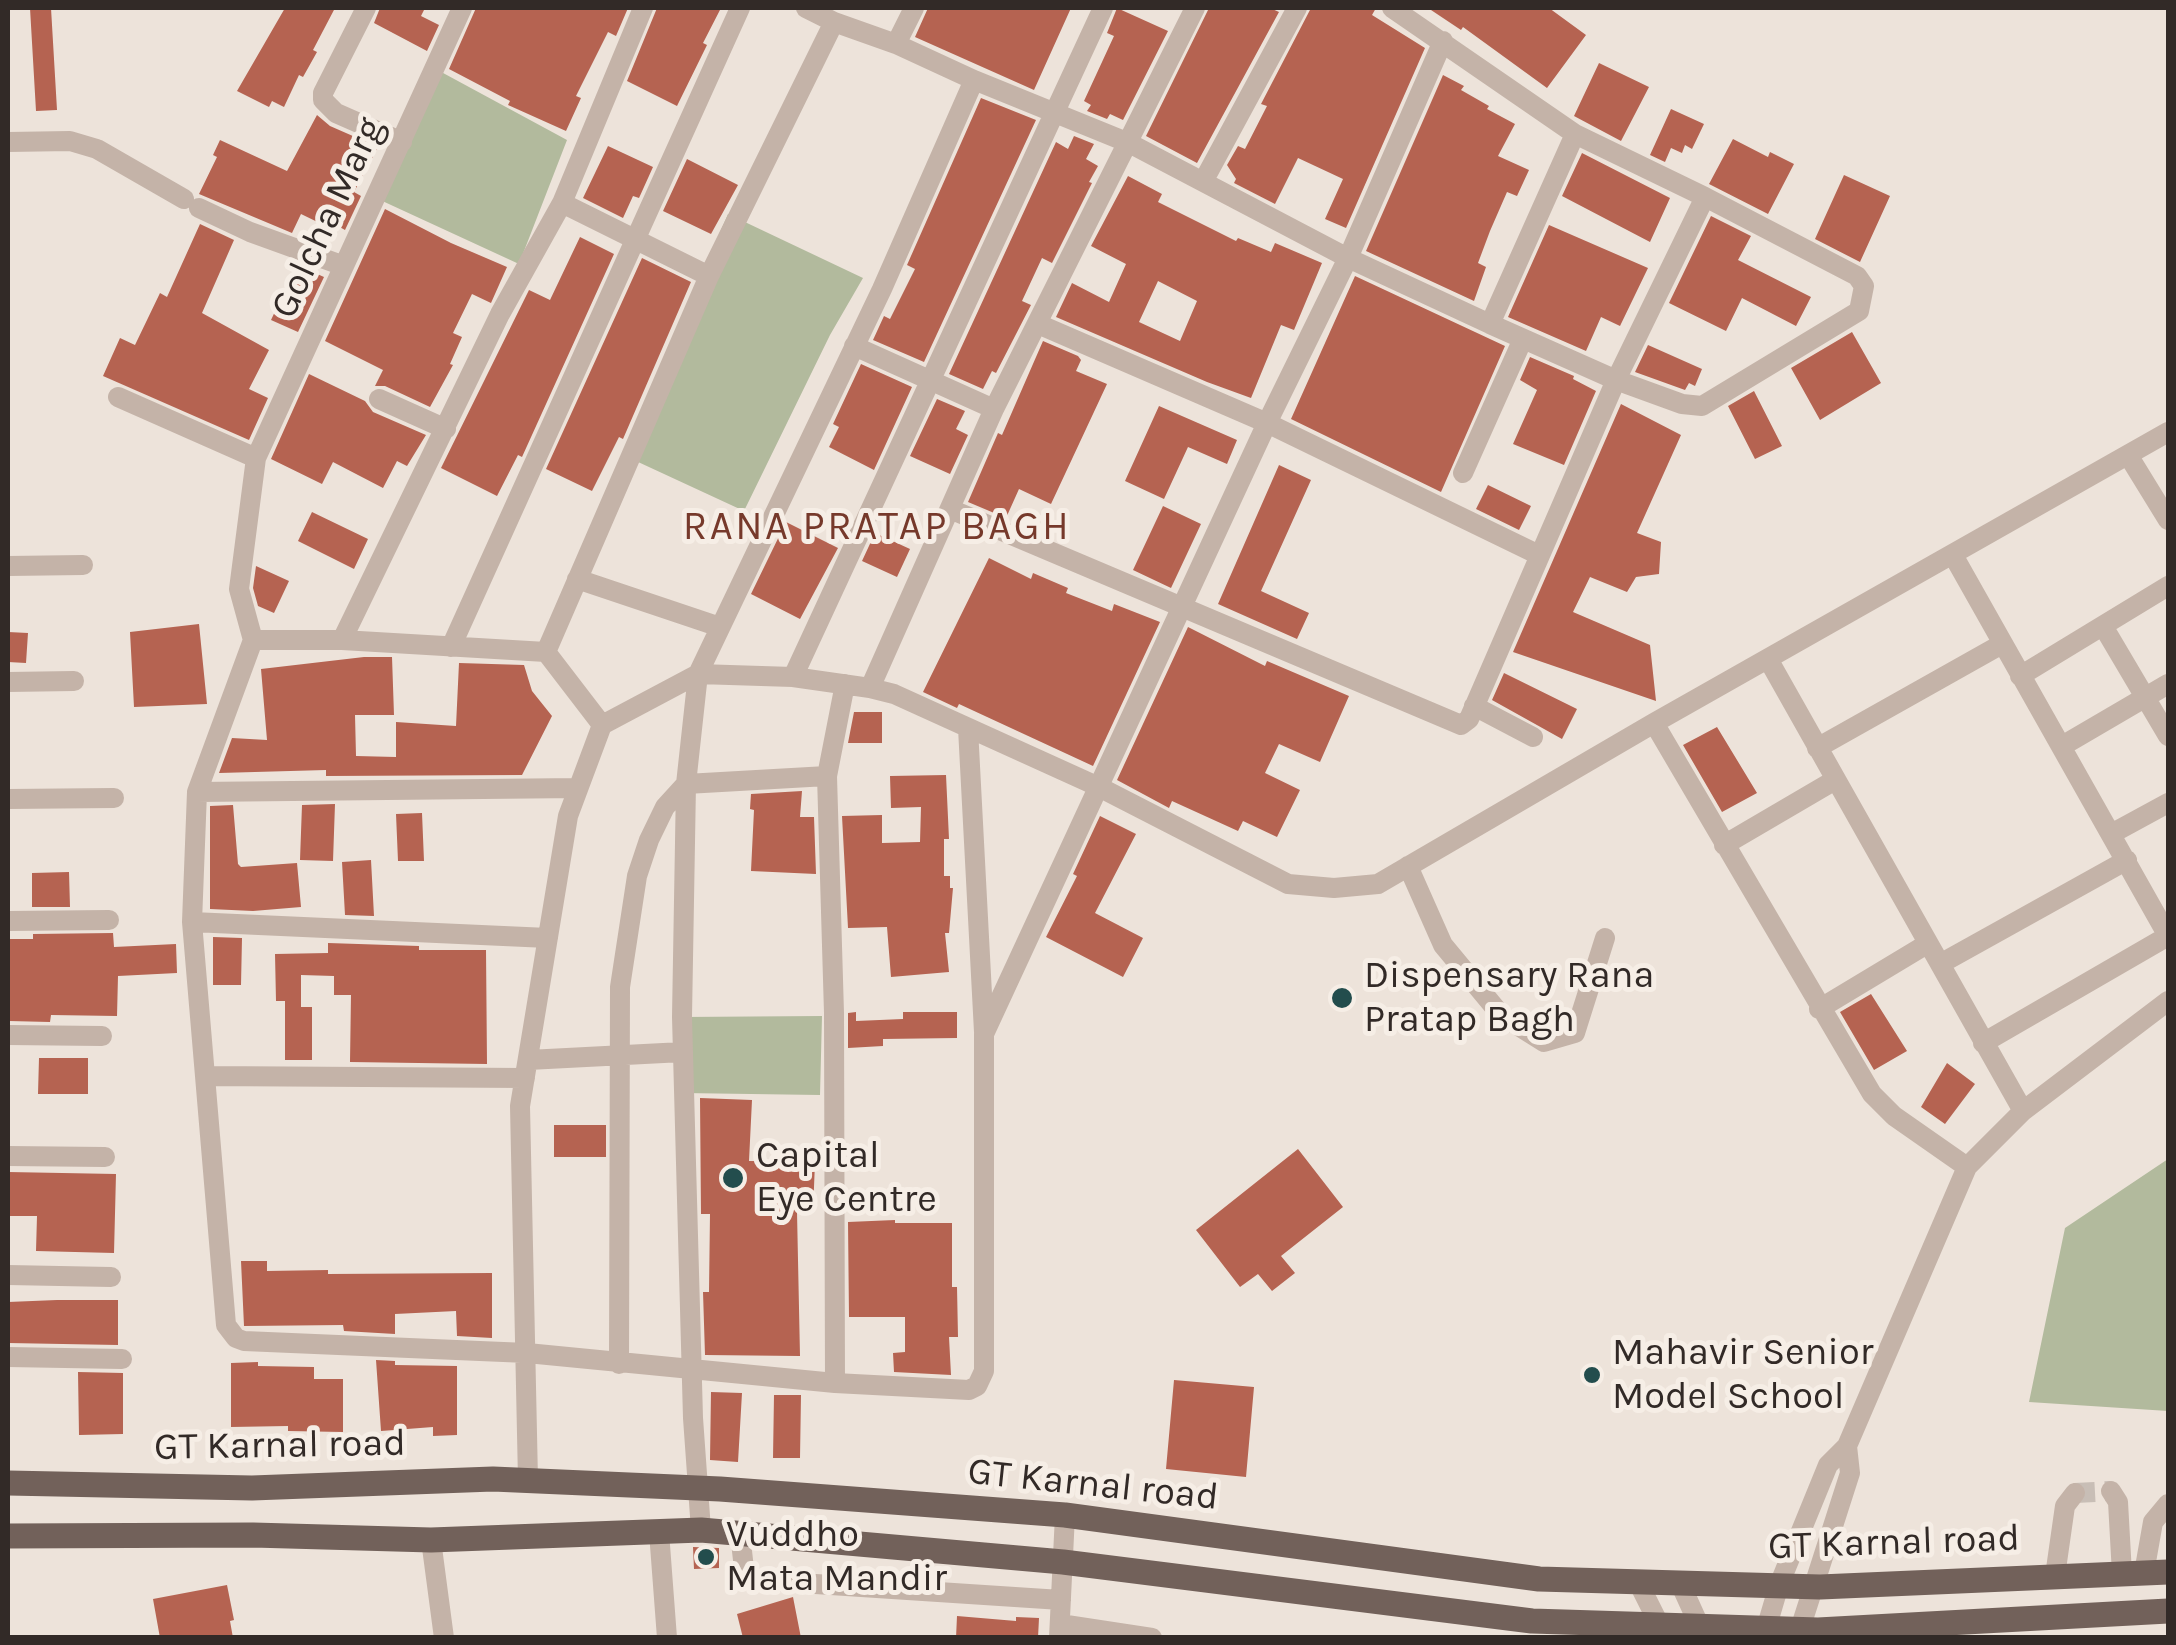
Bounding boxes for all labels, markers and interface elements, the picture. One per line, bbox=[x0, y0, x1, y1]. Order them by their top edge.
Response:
street label: Golcha Marg bbox=[262, 110, 394, 326]
district label: RANA PRATAP BAGH bbox=[683, 504, 1071, 552]
place label: Dispensary Rana Pratap Bagh bbox=[1364, 953, 1654, 1042]
marker: Dispensary Rana Pratap Bagh bbox=[1329, 985, 1355, 1011]
place label: Capital Eye Centre bbox=[756, 1133, 937, 1222]
marker: Capital Eye Centre bbox=[720, 1165, 746, 1191]
place label: Mahavir Senior Model School bbox=[1612, 1330, 1873, 1420]
marker: Mahavir Senior Model School bbox=[1581, 1364, 1603, 1386]
street label: GT Karnal road bbox=[154, 1421, 406, 1471]
street label: GT Karnal road bbox=[965, 1449, 1221, 1521]
place label: Vuddho Mata Mandir bbox=[726, 1512, 947, 1602]
street label: GT Karnal road bbox=[1767, 1516, 2021, 1570]
marker: Vuddho Mata Mandir bbox=[695, 1546, 717, 1568]

